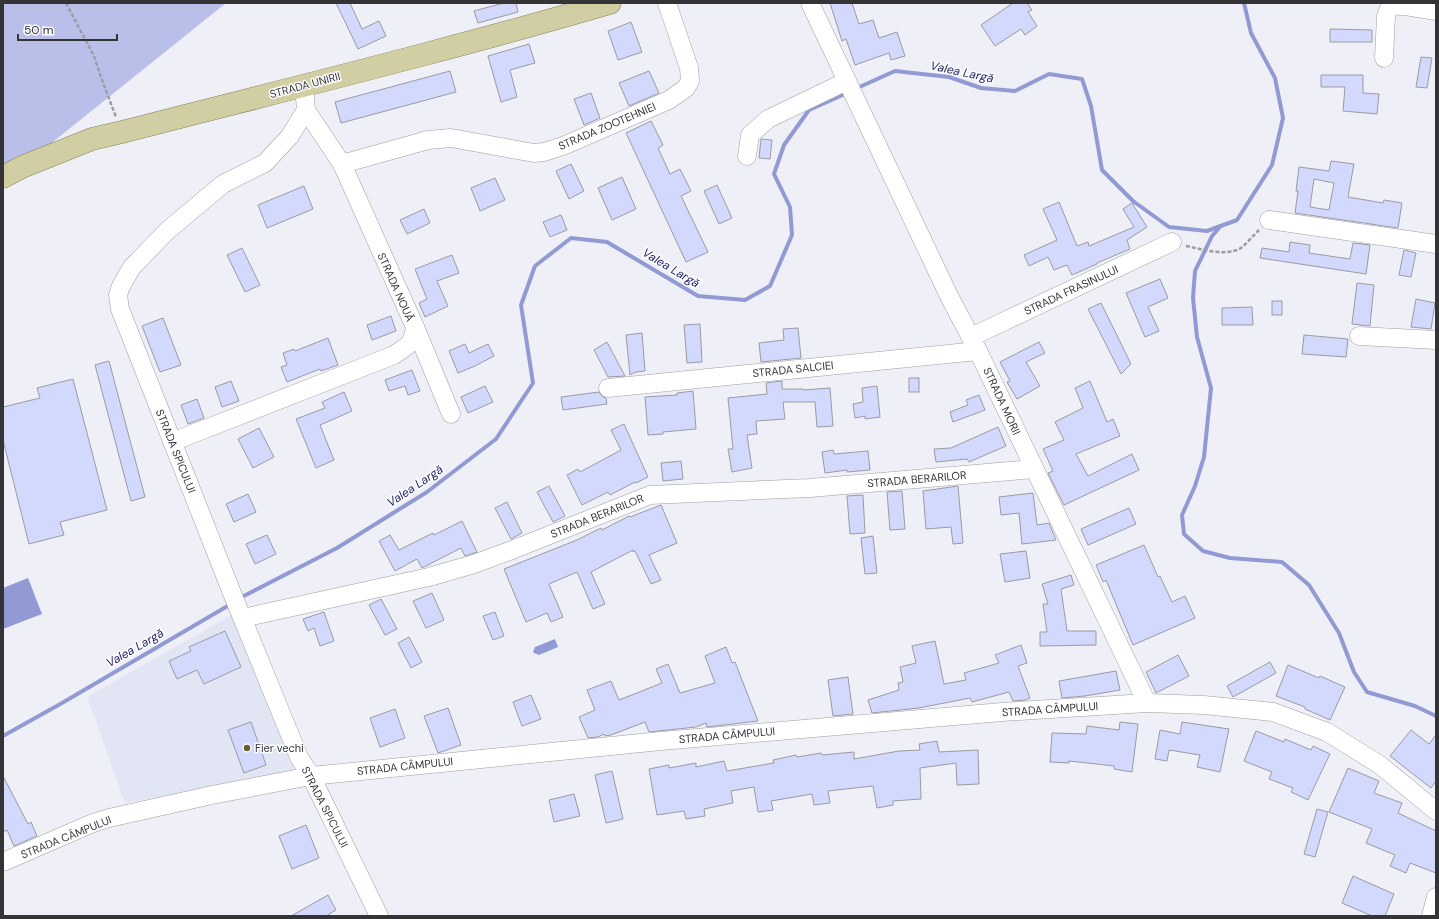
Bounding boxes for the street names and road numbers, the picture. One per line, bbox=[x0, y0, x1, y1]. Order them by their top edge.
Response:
street label: STRADA UNIRII bbox=[268, 69, 342, 101]
street label: STRADA ZOOTEHNIEI bbox=[556, 99, 658, 153]
street label: STRADA NOUĂ bbox=[375, 250, 417, 324]
street label: STRADA FRASINULUI bbox=[1022, 262, 1120, 318]
street label: STRADA SALCIEI bbox=[752, 358, 834, 380]
street label: STRADA MORII bbox=[980, 365, 1024, 437]
street label: STRADA SPICULUI bbox=[153, 407, 199, 495]
street label: STRADA BERARILOR bbox=[867, 468, 967, 490]
street label: STRADA BERARILOR bbox=[548, 491, 646, 541]
street label: STRADA CÂMPULUI bbox=[1001, 699, 1099, 719]
street label: STRADA CÂMPULUI bbox=[678, 724, 776, 746]
street label: STRADA CÂMPULUI bbox=[356, 754, 454, 778]
street label: STRADA SPICULUI bbox=[299, 764, 351, 850]
street label: STRADA CÂMPULUI bbox=[19, 812, 113, 862]

